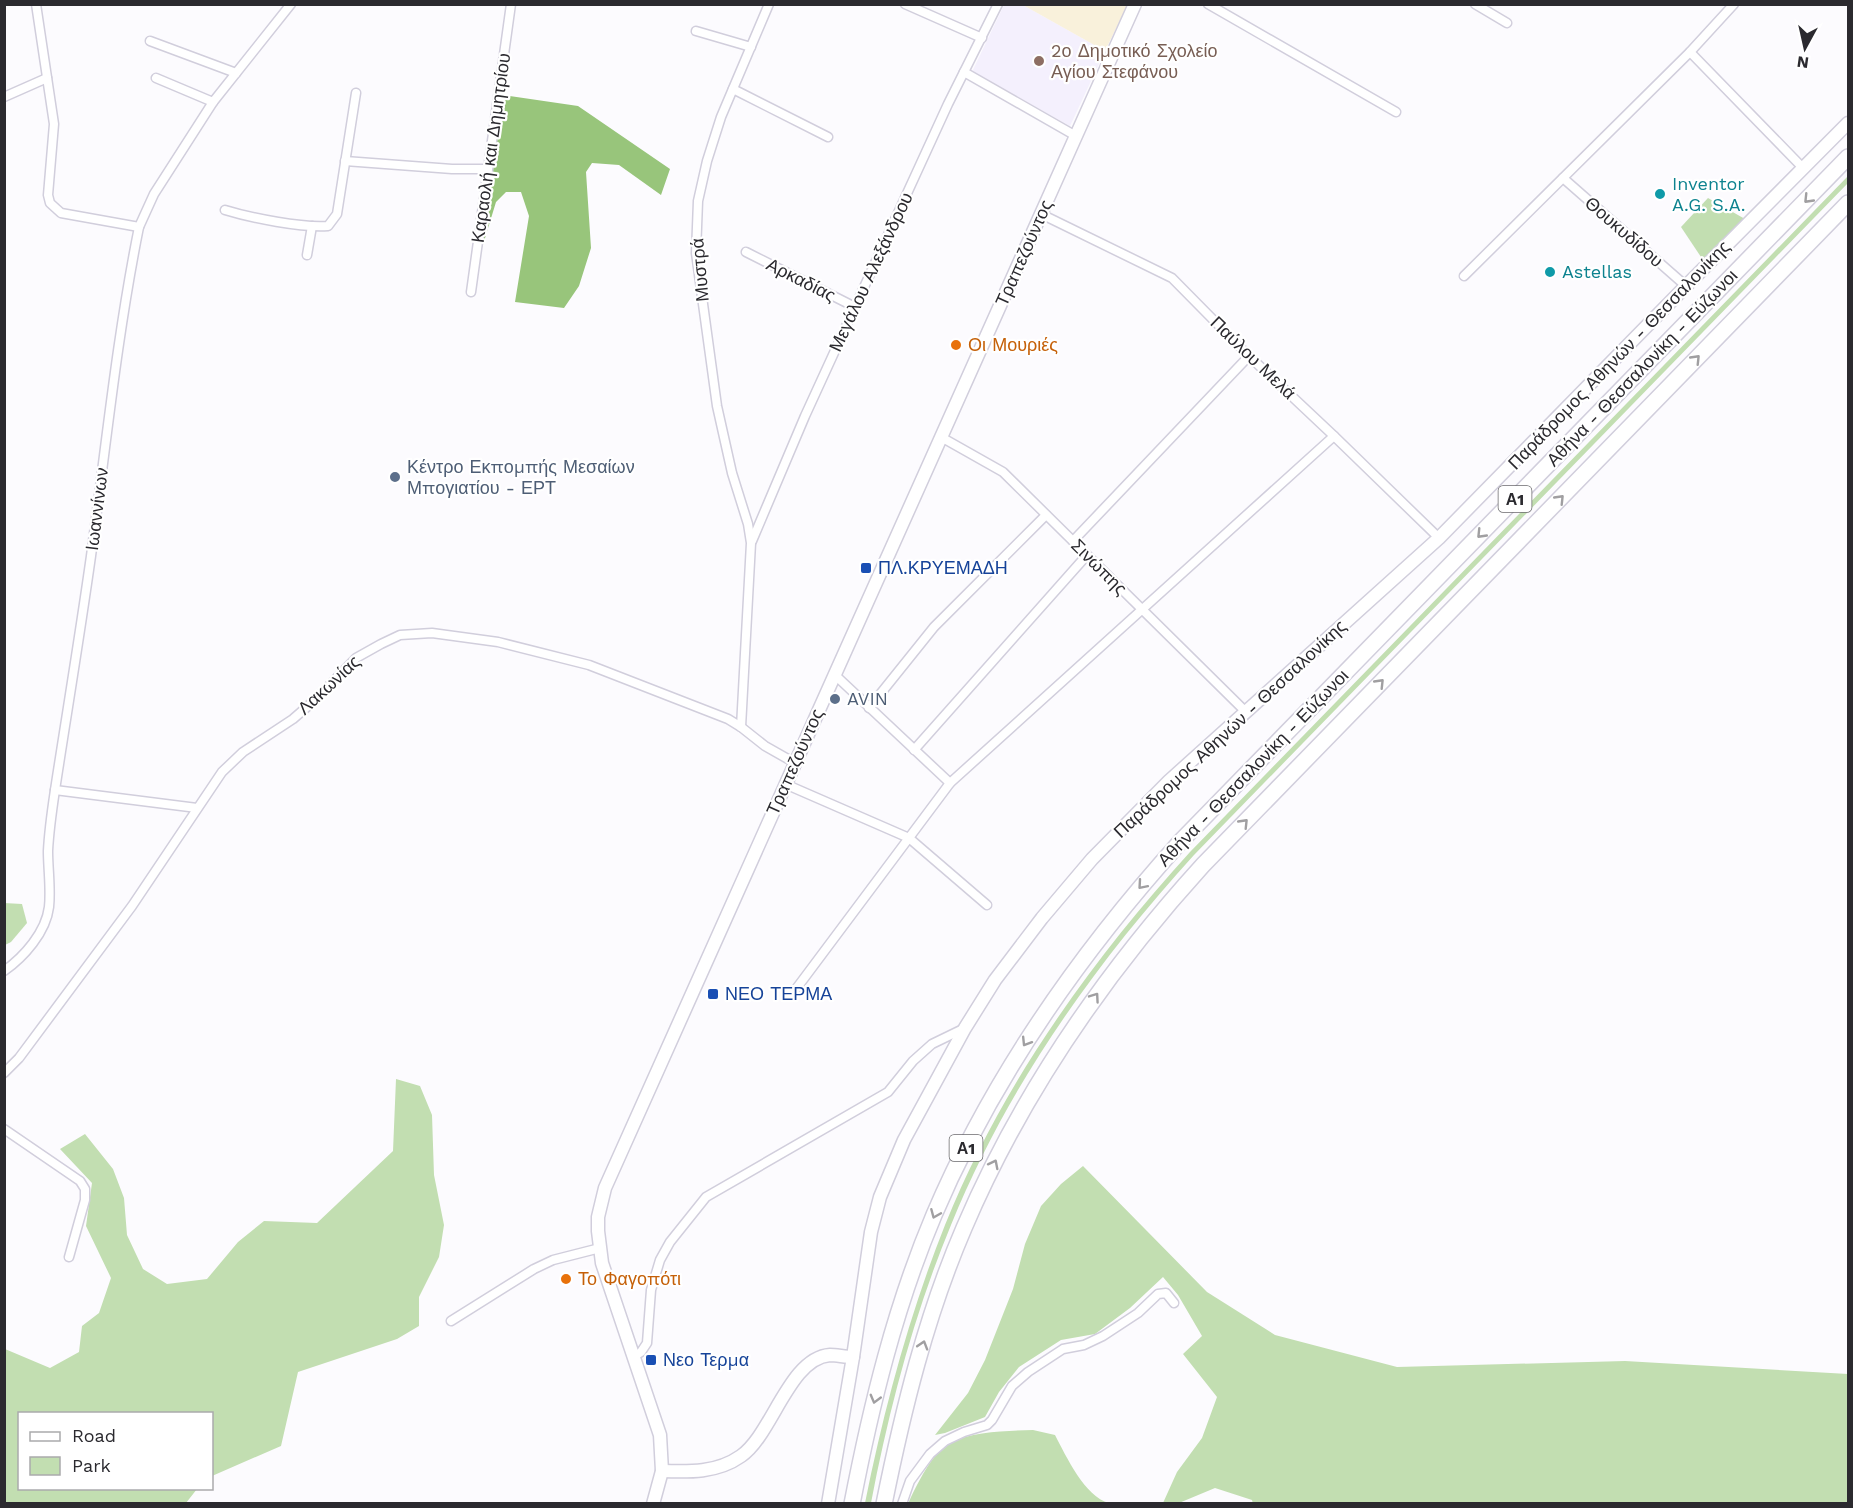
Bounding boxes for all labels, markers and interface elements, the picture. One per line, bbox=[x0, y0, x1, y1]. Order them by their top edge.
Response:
north arrow bbox=[1775, 18, 1835, 78]
place label: 2ο Δημοτικό Σχολείο Αγίου Στεφάνου bbox=[1051, 40, 1217, 82]
street label: Καραολή και Δημητρίου bbox=[467, 52, 514, 244]
text: N bbox=[1796, 52, 1810, 73]
marker: 2ο Δημοτικό Σχολείο Αγίου Στεφάνου bbox=[1032, 54, 1046, 68]
place label: Inventor A.G. S.A. bbox=[1672, 173, 1746, 215]
marker: Inventor A.G. S.A. bbox=[1653, 187, 1667, 201]
street label: Μεγάλου Αλεξάνδρου bbox=[824, 189, 917, 355]
one-way arrow bbox=[1804, 191, 1815, 202]
street label: Θουκυδίδου bbox=[1581, 192, 1668, 271]
street label: Τραπεζούντος bbox=[991, 196, 1056, 309]
street label: Παράδρομος Αθηνών - Θεσσαλονίκης bbox=[1503, 236, 1734, 473]
street label: Μυστρά bbox=[686, 237, 713, 303]
street label: Αρκαδίας bbox=[763, 253, 839, 306]
place label: Astellas bbox=[1562, 261, 1632, 282]
street label: Αθήνα - Θεσσαλονίκη - Εύζωνοι bbox=[1542, 265, 1741, 470]
marker: Astellas bbox=[1543, 265, 1557, 279]
street label: Παύλου Μελά bbox=[1206, 312, 1300, 403]
place label: Οι Μουριές bbox=[968, 334, 1058, 355]
marker: Οι Μουριές bbox=[949, 338, 963, 352]
one-way arrow bbox=[1689, 356, 1700, 366]
place label: Κέντρο Εκπομπής Μεσαίων Μπογιατίου - ΕΡΤ bbox=[407, 456, 635, 498]
street label: Ιωαννίνων bbox=[81, 466, 112, 552]
marker: Κέντρο Εκπομπής Μεσαίων Μπογιατίου - ΕΡΤ bbox=[388, 470, 402, 484]
road number: Α1 bbox=[1498, 486, 1532, 512]
one-way arrow bbox=[1553, 495, 1564, 505]
one-way arrow bbox=[1477, 527, 1488, 537]
street label: Σινώπης bbox=[1067, 534, 1132, 599]
place label: ΠΛ.ΚΡΥΕΜΑΔΗ bbox=[878, 557, 1008, 578]
marker: ΠΛ.ΚΡΥΕΜΑΔΗ bbox=[859, 561, 873, 575]
street label: Παράδρομος Αθηνών - Θεσσαλονίκης bbox=[1109, 615, 1350, 842]
street label: Λακωνίας bbox=[293, 650, 364, 719]
street label: Αθήνα - Θεσσαλονίκη - Εύζωνοι bbox=[1153, 665, 1352, 870]
one-way arrow bbox=[1372, 680, 1383, 691]
place label: AVIN bbox=[847, 688, 888, 709]
marker: AVIN bbox=[828, 692, 842, 706]
street label: Τραπεζούντος bbox=[762, 705, 827, 818]
one-way arrow bbox=[1236, 819, 1247, 830]
one-way arrow bbox=[1138, 878, 1149, 889]
place label: ΝΕΟ ΤΕΡΜΑ bbox=[725, 983, 832, 1004]
marker: ΝΕΟ ΤΕΡΜΑ bbox=[706, 987, 720, 1001]
one-way arrow bbox=[1088, 992, 1099, 1003]
one-way arrow bbox=[1022, 1036, 1034, 1046]
road number: Α1 bbox=[950, 1135, 982, 1161]
one-way arrow bbox=[987, 1159, 999, 1170]
one-way arrow bbox=[930, 1208, 942, 1219]
place label: Το Φαγοπότι bbox=[578, 1268, 681, 1289]
marker: Το Φαγοπότι bbox=[559, 1272, 573, 1286]
one-way arrow bbox=[916, 1340, 928, 1351]
place label: Νεο Τερμα bbox=[663, 1349, 749, 1370]
marker: Νεο Τερμα bbox=[644, 1353, 658, 1367]
one-way arrow bbox=[869, 1394, 882, 1404]
legend bbox=[18, 1412, 213, 1490]
text: Road bbox=[72, 1425, 116, 1446]
text: Park bbox=[72, 1455, 111, 1476]

